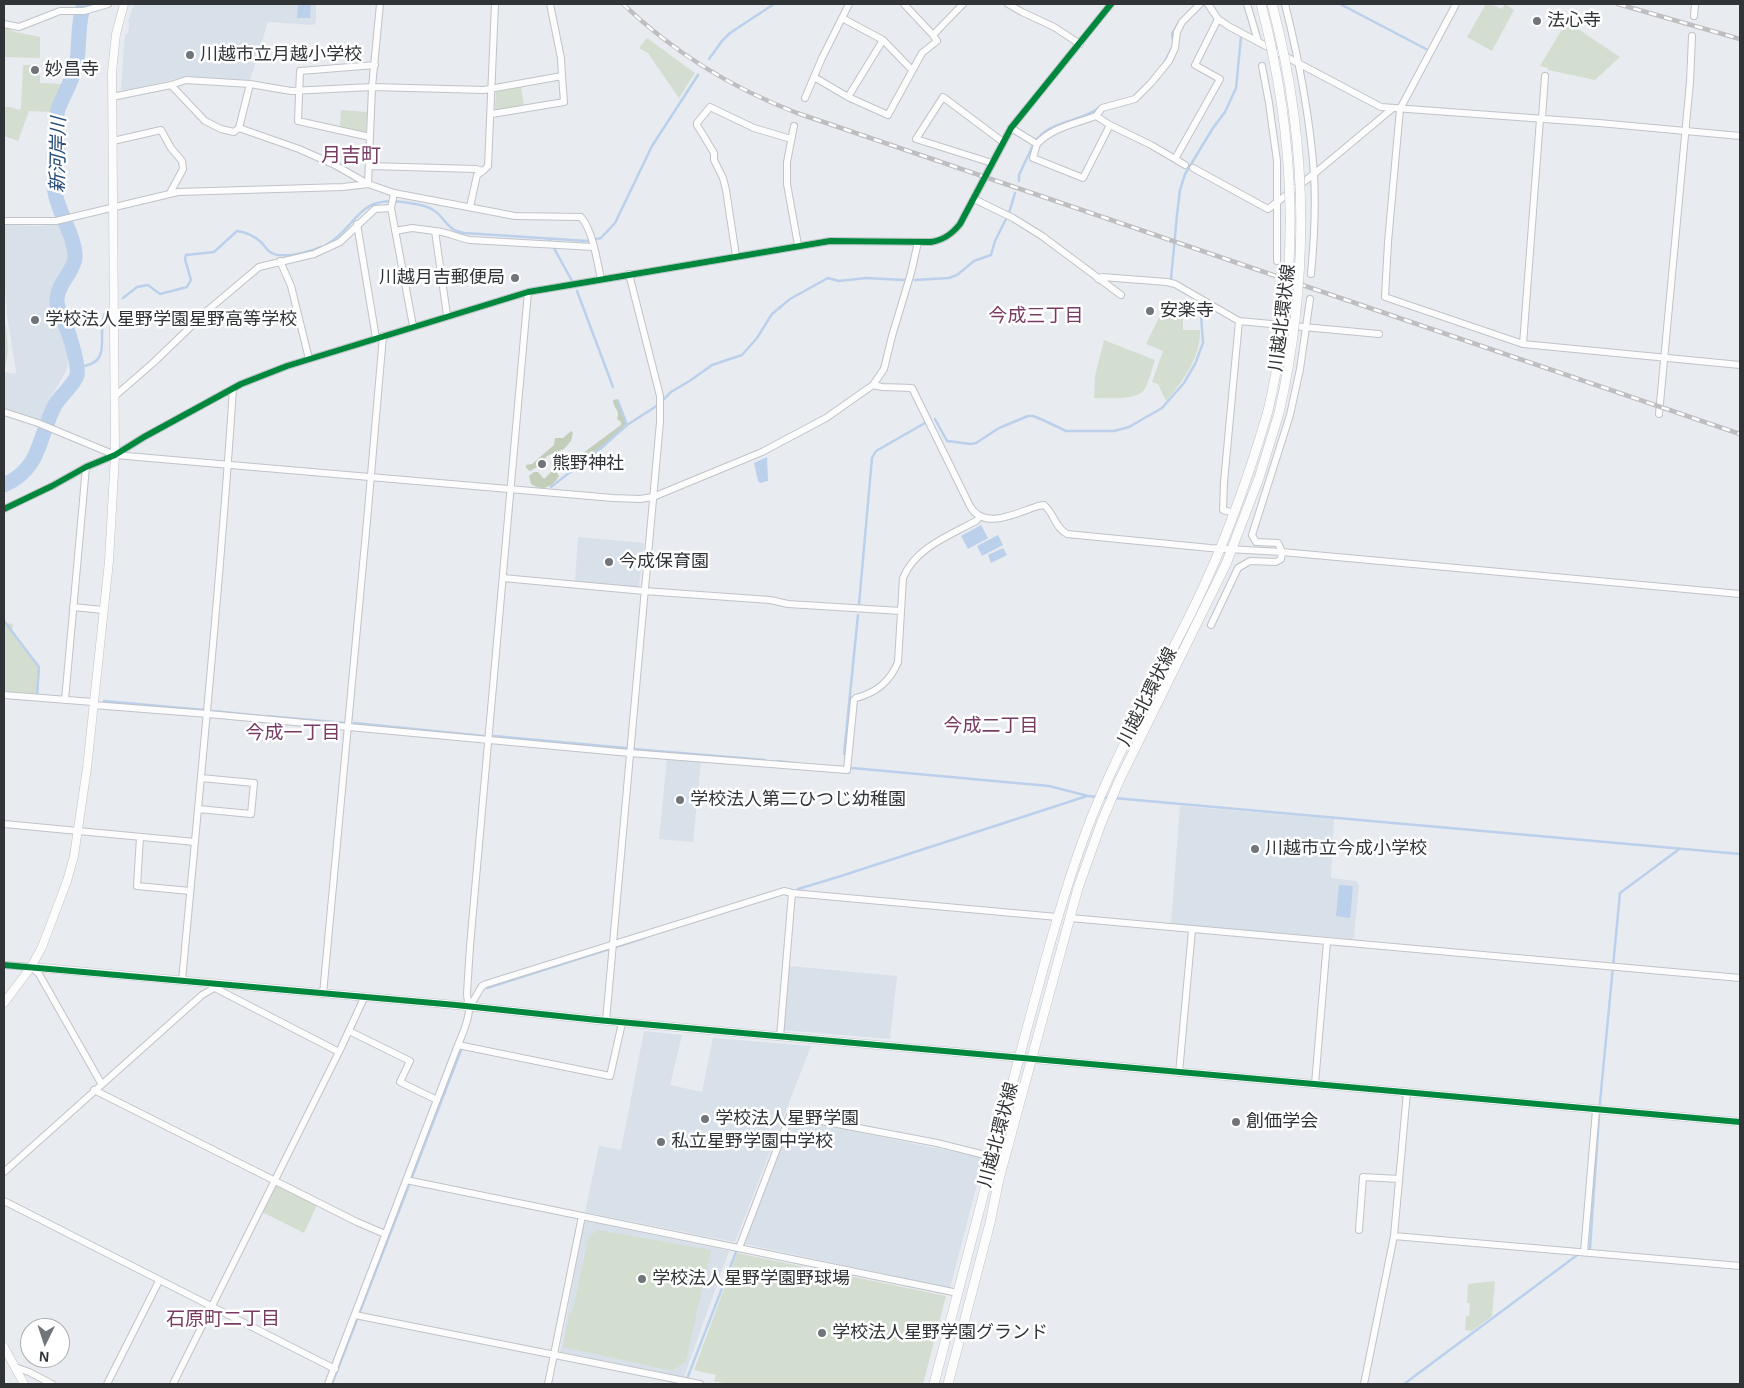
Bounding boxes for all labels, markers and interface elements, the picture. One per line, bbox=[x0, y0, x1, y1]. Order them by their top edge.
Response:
place label: 法心寺 bbox=[1547, 10, 1601, 32]
marker: 法心寺 bbox=[1531, 15, 1543, 27]
place label: 川越市立月越小学校 bbox=[200, 44, 362, 66]
marker: 川越市立月越小学校 bbox=[184, 49, 196, 61]
place label: 妙昌寺 bbox=[45, 59, 99, 81]
marker: 妙昌寺 bbox=[29, 64, 41, 76]
water label: 新河岸川 bbox=[47, 117, 71, 193]
district label: 月吉町 bbox=[321, 144, 381, 168]
street label: 川越北環状線 bbox=[1266, 263, 1300, 373]
place label: 川越月吉郵便局 bbox=[379, 267, 505, 289]
marker: 川越月吉郵便局 bbox=[509, 272, 521, 284]
place label: 安楽寺 bbox=[1160, 300, 1214, 322]
marker: 安楽寺 bbox=[1144, 305, 1156, 317]
district label: 今成三丁目 bbox=[989, 306, 1083, 328]
place label: 学校法人星野学園星野高等学校 bbox=[45, 309, 297, 331]
marker: 学校法人星野学園星野高等学校 bbox=[29, 314, 41, 326]
place label: 熊野神社 bbox=[552, 453, 624, 475]
marker: 熊野神社 bbox=[536, 458, 548, 470]
place label: 今成保育園 bbox=[619, 551, 709, 573]
marker: 今成保育園 bbox=[603, 556, 615, 568]
street label: 川越北環状線 bbox=[1114, 644, 1182, 750]
district label: 今成二丁目 bbox=[944, 716, 1038, 738]
district label: 今成一丁目 bbox=[246, 723, 340, 745]
place label: 学校法人第二ひつじ幼稚園 bbox=[690, 789, 906, 811]
marker: 学校法人第二ひつじ幼稚園 bbox=[674, 794, 686, 806]
place label: 川越市立今成小学校 bbox=[1265, 838, 1427, 860]
marker: 川越市立今成小学校 bbox=[1249, 843, 1261, 855]
street label: 川越北環状線 bbox=[975, 1080, 1023, 1190]
place label: 学校法人星野学園 bbox=[715, 1108, 859, 1130]
place label: 創価学会 bbox=[1246, 1111, 1318, 1133]
marker: 学校法人星野学園 bbox=[699, 1113, 711, 1125]
marker: 創価学会 bbox=[1230, 1116, 1242, 1128]
place label: 私立星野学園中学校 bbox=[671, 1131, 833, 1153]
marker: 私立星野学園中学校 bbox=[655, 1136, 667, 1148]
place label: 学校法人星野学園野球場 bbox=[652, 1268, 850, 1290]
marker: 学校法人星野学園野球場 bbox=[636, 1273, 648, 1285]
district label: 石原町二丁目 bbox=[166, 1309, 280, 1331]
north arrow bbox=[20, 1318, 70, 1368]
place label: 学校法人星野学園グランド bbox=[832, 1322, 1048, 1344]
marker: 学校法人星野学園グランド bbox=[816, 1327, 828, 1339]
text: N bbox=[38, 1349, 50, 1365]

